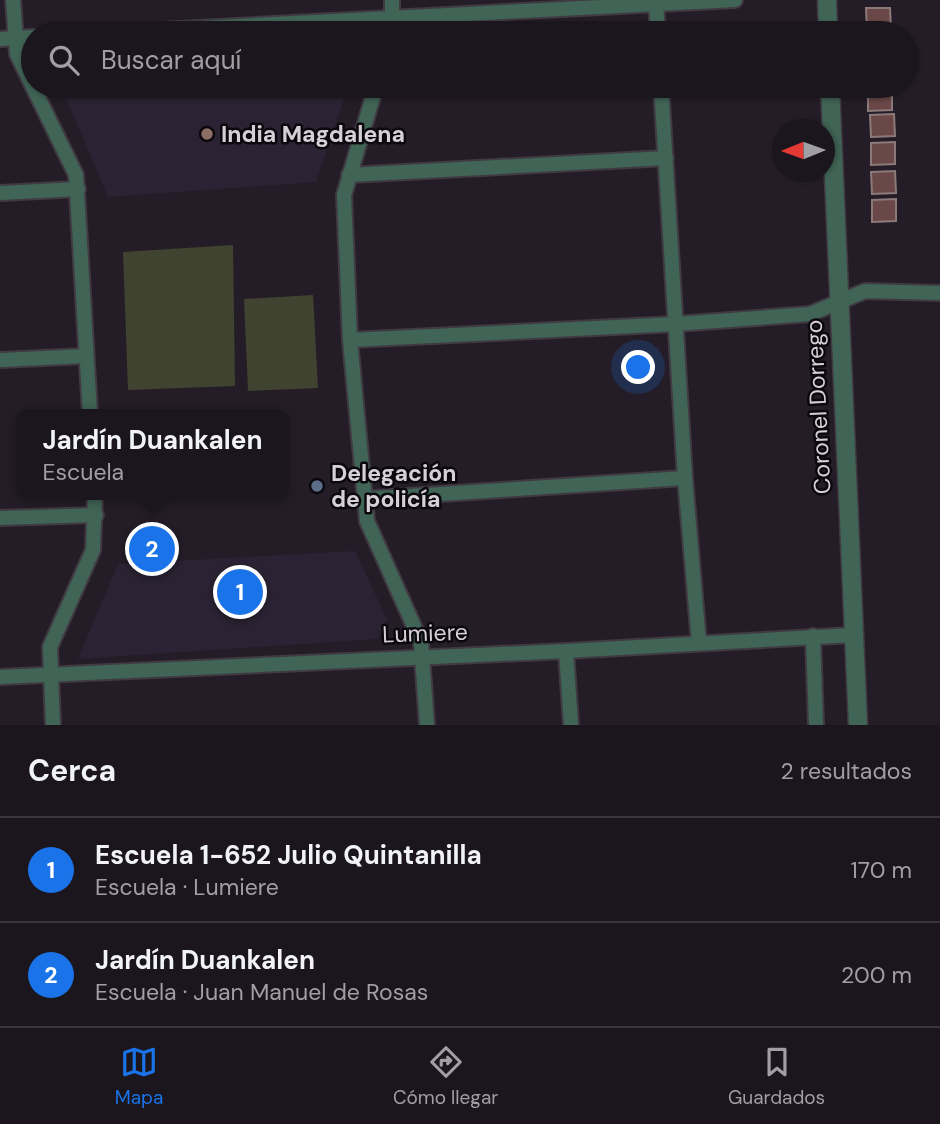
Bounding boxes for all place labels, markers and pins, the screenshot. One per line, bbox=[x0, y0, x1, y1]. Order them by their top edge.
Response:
place label: India Magdalena bbox=[221, 119, 405, 149]
marker: India Magdalena bbox=[199, 126, 215, 142]
place label: Delegación de policía bbox=[331, 458, 456, 514]
marker: Delegación de policía bbox=[309, 478, 325, 494]
pin: 2 bbox=[129, 523, 175, 575]
pin: 1 bbox=[217, 566, 263, 618]

